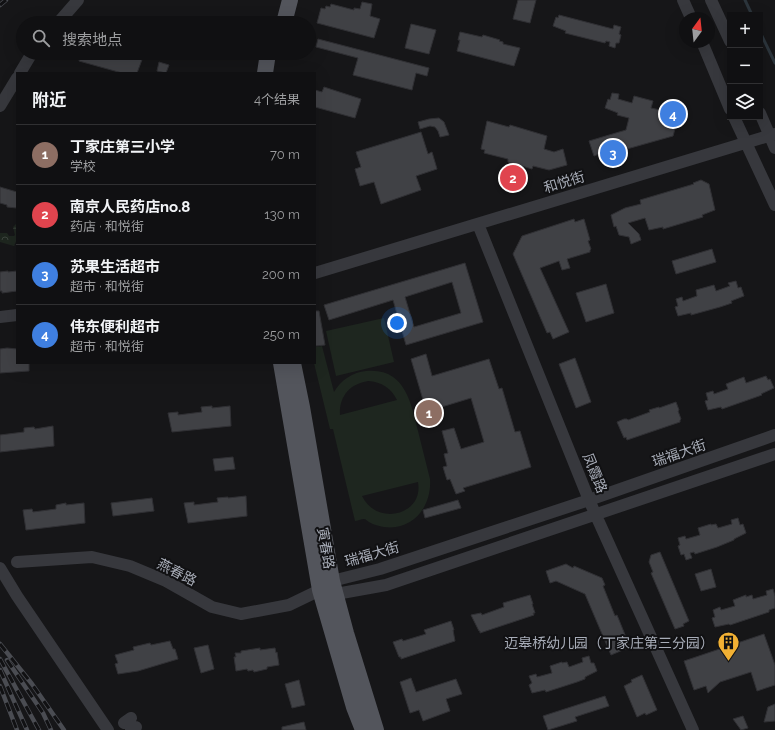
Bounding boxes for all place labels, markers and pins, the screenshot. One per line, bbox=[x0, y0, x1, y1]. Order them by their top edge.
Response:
pin: 4 bbox=[660, 99, 686, 129]
pin: 3 bbox=[600, 138, 626, 168]
pin: 2 bbox=[500, 163, 526, 193]
pin: 1 bbox=[416, 398, 442, 428]
building icon: 迈皋桥幼儿园（丁家庄第三分园） bbox=[716, 630, 742, 663]
place label: 迈皋桥幼儿园（丁家庄第三分园） bbox=[504, 635, 714, 651]

